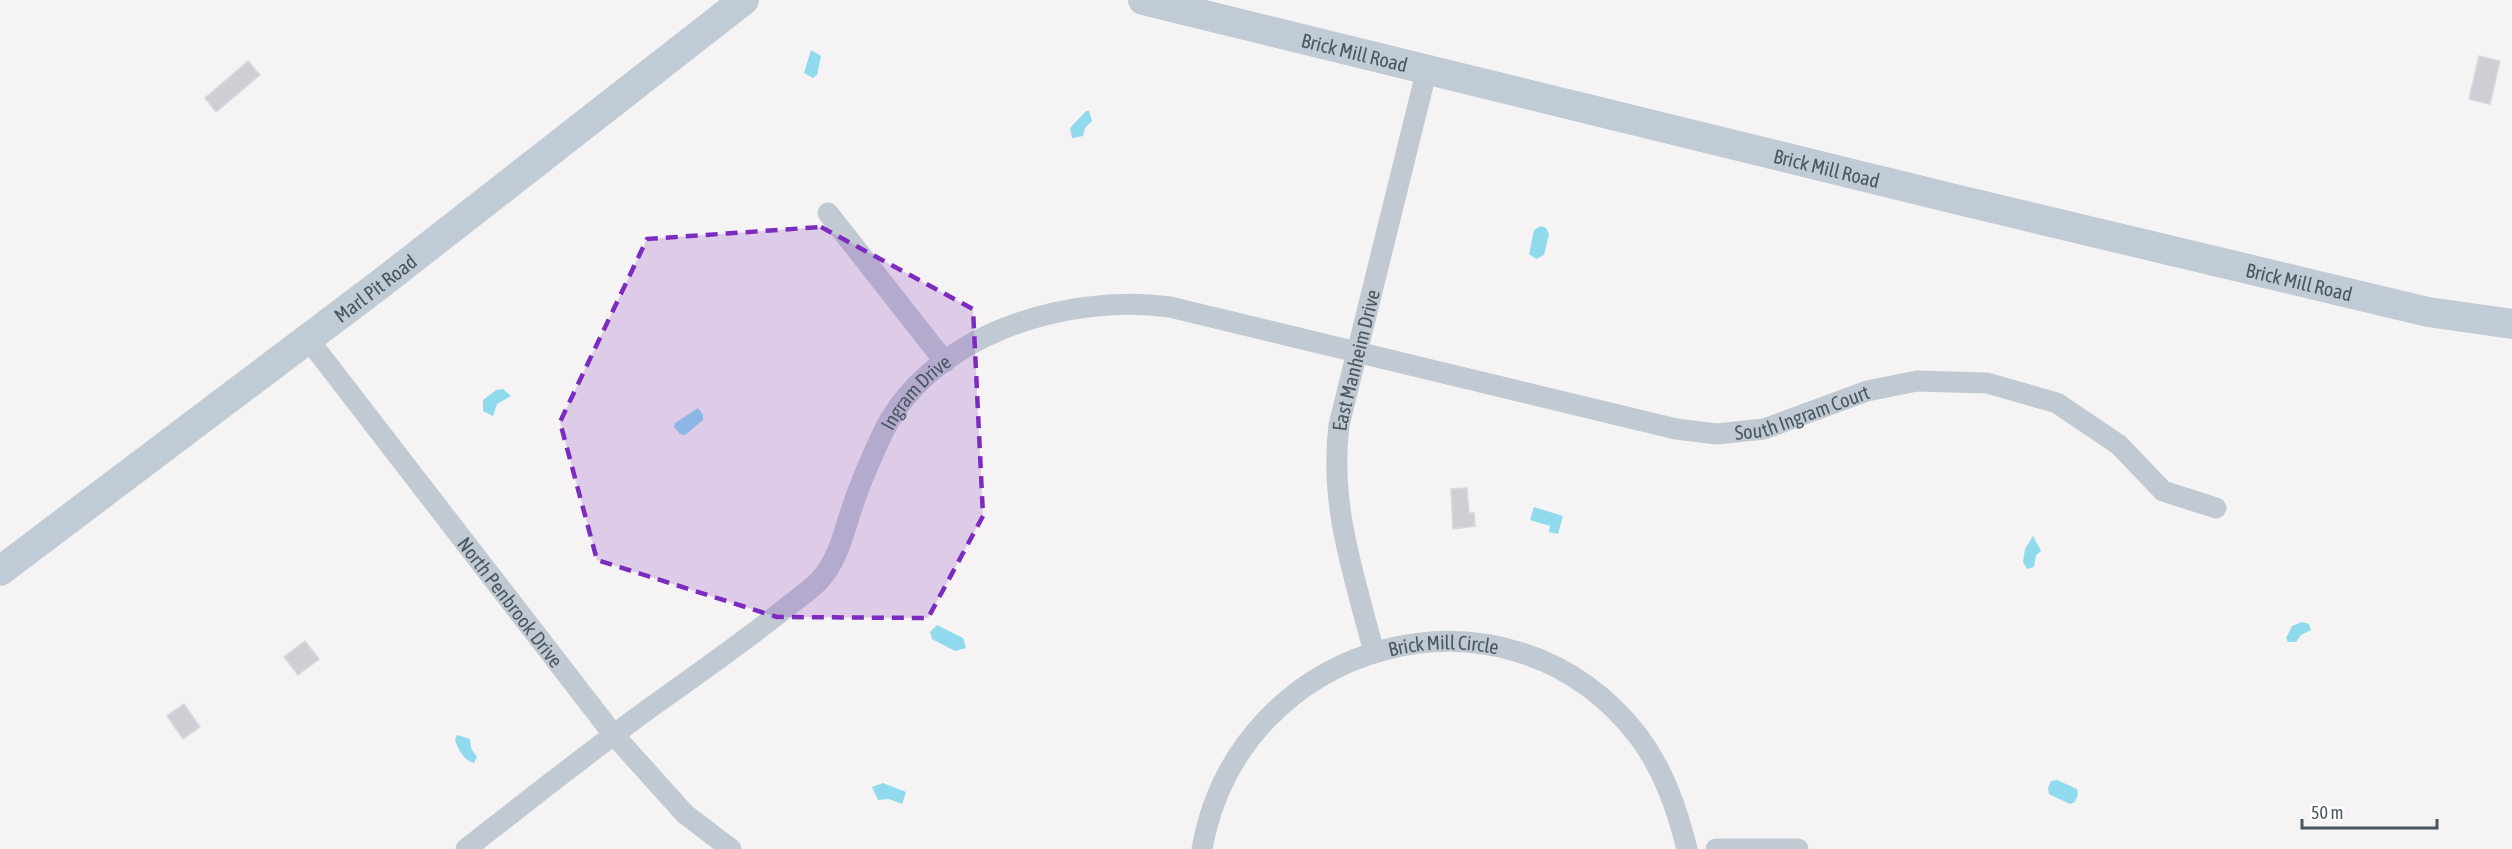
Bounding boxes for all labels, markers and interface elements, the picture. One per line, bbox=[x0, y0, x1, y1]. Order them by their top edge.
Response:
street label: Brick Mill Road bbox=[1299, 28, 1410, 76]
street label: Brick Mill Road bbox=[1771, 144, 1882, 192]
street label: Marl Pit Road bbox=[329, 249, 421, 326]
street label: Brick Mill Road bbox=[2244, 257, 2355, 305]
street label: East Manheim Drive bbox=[1327, 287, 1384, 432]
street label: Ingram Drive bbox=[875, 349, 955, 433]
street label: South Ingram Court bbox=[1733, 380, 1872, 444]
street label: North Penbrook Drive bbox=[453, 532, 568, 671]
street label: Brick Mill Circle bbox=[1386, 630, 1501, 660]
scale bar bbox=[2302, 792, 2437, 830]
text: 50 m bbox=[2311, 802, 2343, 823]

